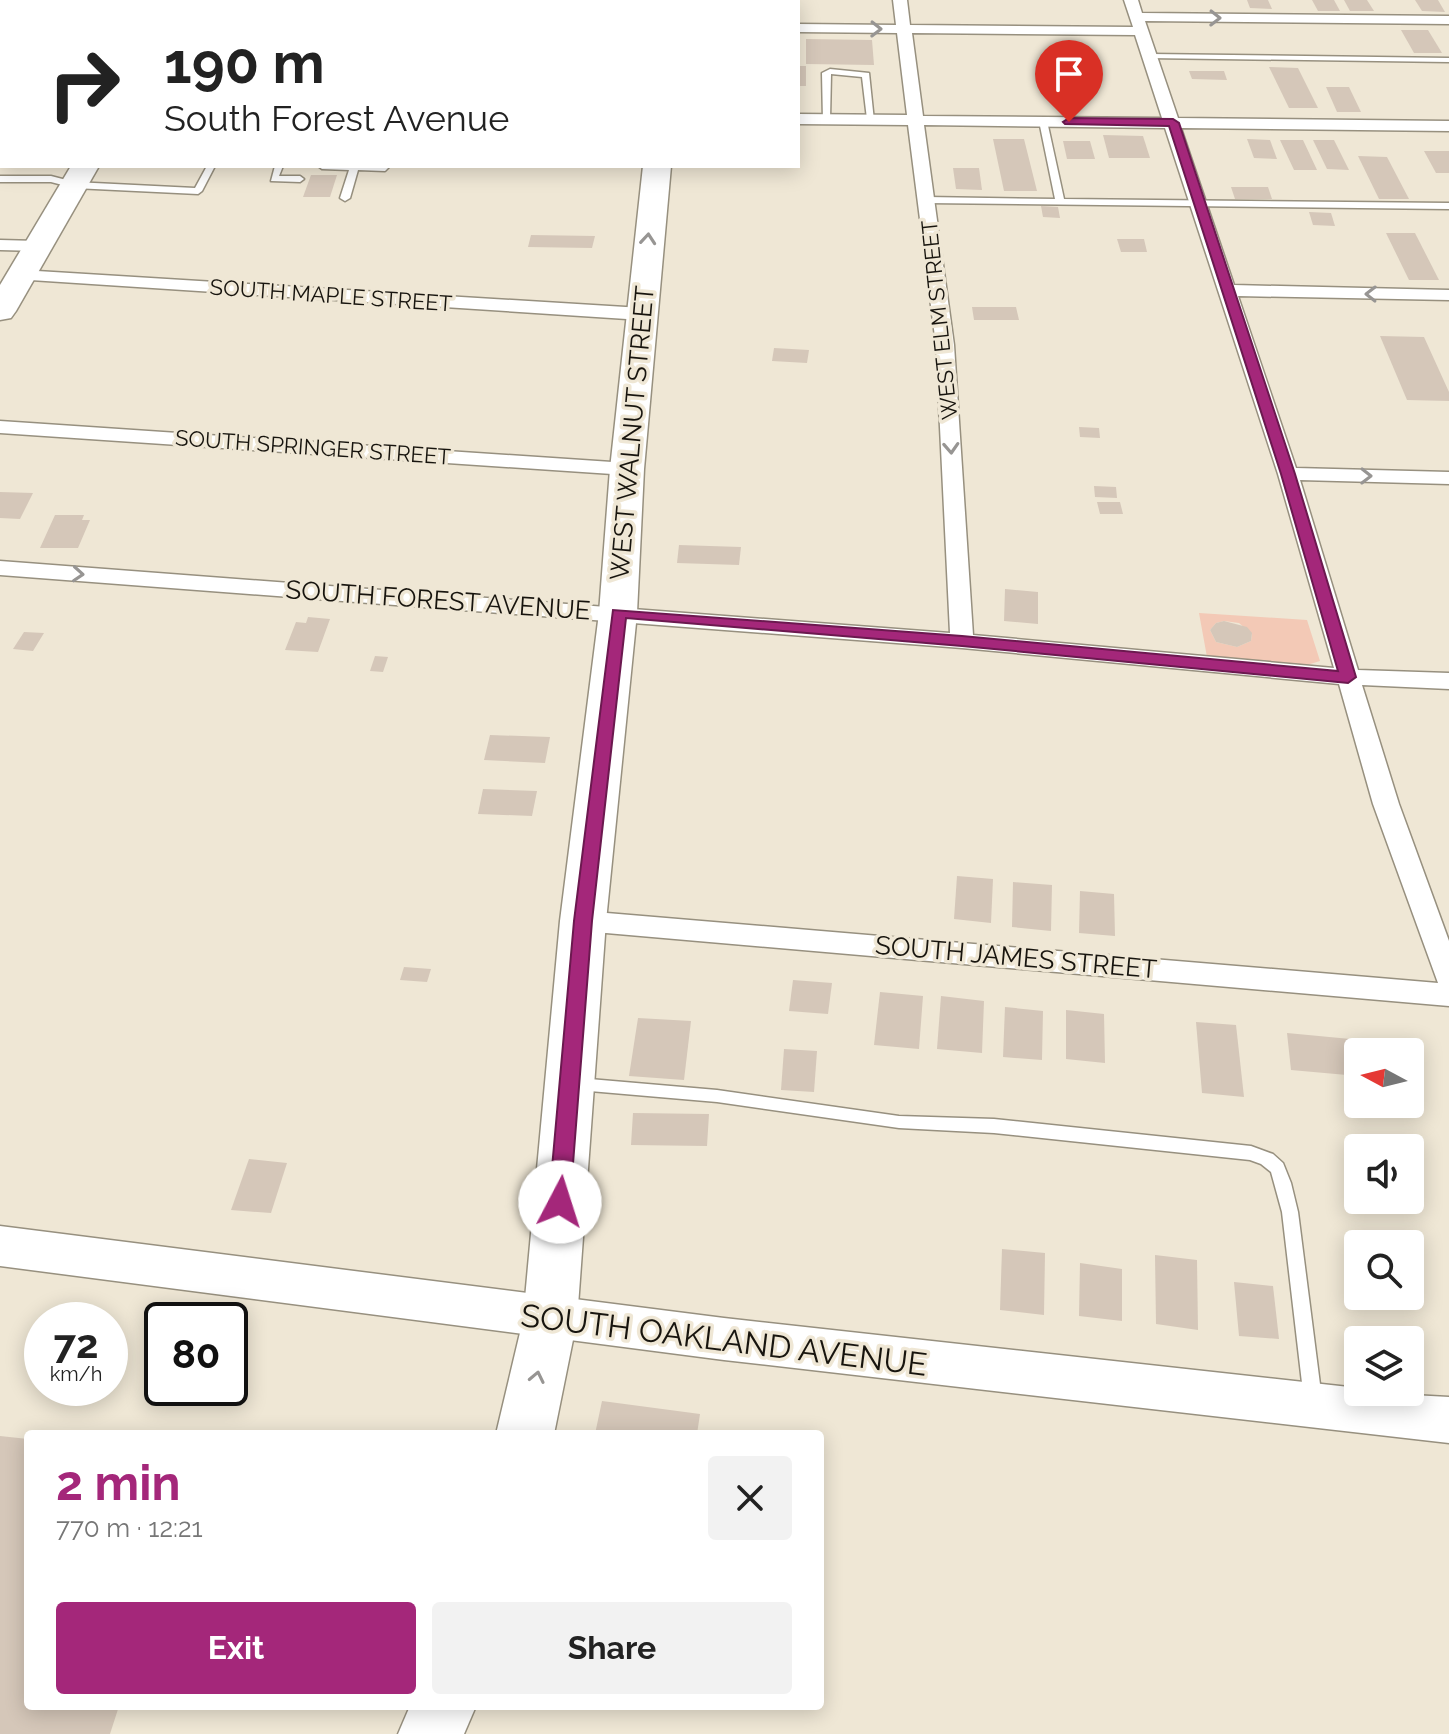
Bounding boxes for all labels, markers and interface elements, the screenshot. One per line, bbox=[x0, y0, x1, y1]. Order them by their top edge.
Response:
one-way arrow bbox=[1209, 9, 1222, 27]
one-way arrow bbox=[870, 20, 883, 38]
text: 190 m bbox=[164, 30, 325, 96]
icon: right bbox=[32, 32, 136, 136]
pin bbox=[1035, 40, 1103, 122]
icon: arrive bbox=[1047, 52, 1091, 96]
text: South Forest Avenue bbox=[164, 97, 509, 139]
street label: WEST ELM STREET bbox=[916, 218, 962, 421]
one-way arrow bbox=[639, 232, 656, 245]
street label: SOUTH MAPLE STREET bbox=[209, 274, 454, 316]
street label: WEST WALNUT STREET bbox=[604, 284, 660, 581]
one-way arrow bbox=[1364, 285, 1377, 302]
street label: SOUTH SPRINGER STREET bbox=[174, 424, 452, 470]
one-way arrow bbox=[942, 442, 959, 455]
one-way arrow bbox=[1360, 467, 1373, 484]
one-way arrow bbox=[72, 565, 85, 582]
street label: SOUTH FOREST AVENUE bbox=[285, 574, 591, 626]
street label: SOUTH JAMES STREET bbox=[874, 930, 1158, 984]
north arrow bbox=[1344, 1038, 1424, 1118]
map controls bbox=[1344, 1038, 1424, 1406]
button: sound bbox=[1344, 1134, 1424, 1214]
position arrow bbox=[518, 1160, 602, 1244]
button: search bbox=[1344, 1230, 1424, 1310]
street label: SOUTH OAKLAND AVENUE bbox=[519, 1296, 929, 1383]
speed limit sign: 80 bbox=[144, 1302, 248, 1406]
text: 72 bbox=[53, 1320, 98, 1367]
button: layers bbox=[1344, 1326, 1424, 1406]
text: km/h bbox=[50, 1362, 102, 1386]
one-way arrow bbox=[528, 1371, 545, 1384]
text: 2 min bbox=[56, 1455, 181, 1511]
button: close bbox=[708, 1456, 792, 1540]
text: 770 m · 12:21 bbox=[56, 1513, 203, 1543]
button: Exit bbox=[56, 1602, 416, 1694]
button: Share bbox=[432, 1602, 792, 1694]

